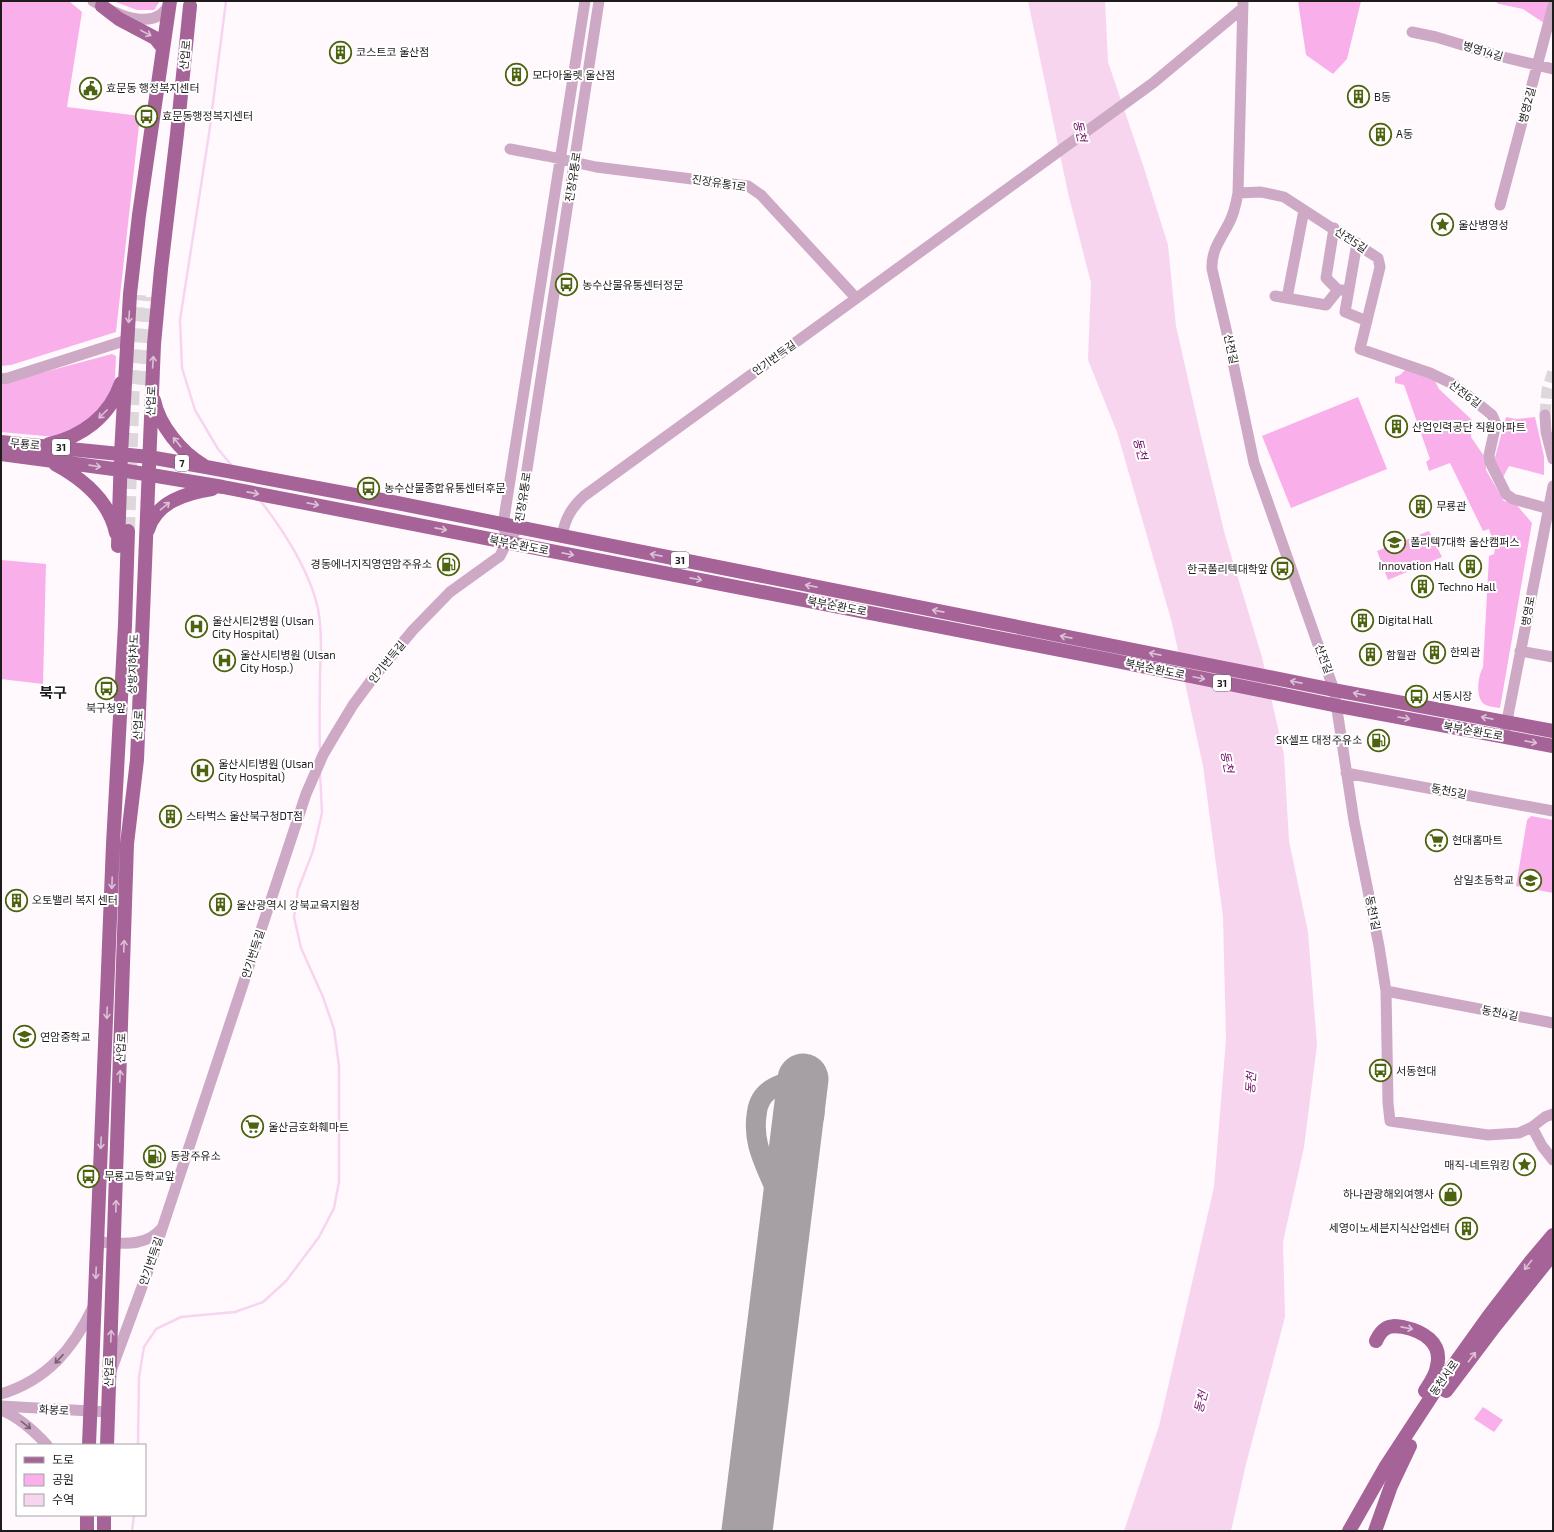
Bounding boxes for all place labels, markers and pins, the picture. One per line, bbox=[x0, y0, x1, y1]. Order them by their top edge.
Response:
building icon: 코스트코 울산점 bbox=[328, 39, 354, 65]
place label: 코스트코 울산점 bbox=[356, 45, 429, 58]
building icon: 모다아울렛 울산점 bbox=[503, 62, 529, 88]
place label: 모다아울렛 울산점 bbox=[532, 68, 615, 81]
public building icon: 효문동 행정복지센터 bbox=[78, 75, 104, 101]
place label: 효문동 행정복지센터 bbox=[106, 81, 200, 94]
building icon: B동 bbox=[1345, 84, 1371, 110]
place label: B동 bbox=[1374, 90, 1391, 103]
bus stop icon: 효문동행정복지센터 bbox=[134, 103, 160, 129]
place label: 효문동행정복지센터 bbox=[162, 109, 253, 122]
building icon: A동 bbox=[1367, 121, 1393, 147]
place label: A동 bbox=[1396, 127, 1413, 140]
place icon: 울산병영성 bbox=[1429, 212, 1455, 238]
place label: 울산병영성 bbox=[1458, 218, 1509, 231]
bus stop icon: 농수산물유통센터정문 bbox=[554, 272, 580, 298]
place label: 농수산물유통센터정문 bbox=[582, 278, 683, 291]
building icon: 산업인력공단 직원아파트 bbox=[1384, 414, 1410, 440]
place label: 산업인력공단 직원아파트 bbox=[1412, 420, 1526, 433]
bus stop icon: 농수산물종합유통센터후문 bbox=[355, 475, 381, 501]
place label: 농수산물종합유통센터후문 bbox=[384, 481, 505, 494]
building icon: 무룡관 bbox=[1408, 493, 1434, 519]
place label: 무룡관 bbox=[1436, 499, 1466, 512]
school or university icon: 폴리텍7대학 울산캠퍼스 bbox=[1381, 529, 1407, 555]
place label: 폴리텍7대학 울산캠퍼스 bbox=[1410, 535, 1519, 548]
fuel station icon: 경동에너지직영연암주유소 bbox=[435, 551, 461, 577]
building icon: Innovation Hall bbox=[1457, 553, 1483, 579]
bus stop icon: 한국폴리텍대학앞 bbox=[1270, 556, 1296, 582]
place label: 경동에너지직영연암주유소 bbox=[311, 557, 432, 570]
place label: Innovation Hall bbox=[1378, 559, 1455, 572]
place label: 한국폴리텍대학앞 bbox=[1187, 562, 1268, 575]
building icon: Techno Hall bbox=[1409, 574, 1435, 600]
place label: Techno Hall bbox=[1438, 580, 1497, 593]
building icon: Digital Hall bbox=[1350, 607, 1376, 633]
place label: Digital Hall bbox=[1378, 613, 1433, 626]
hospital icon: 울산시티2병원 (Ulsan City Hospital) bbox=[184, 614, 210, 640]
place label: 울산시티2병원 (Ulsan City Hospital) bbox=[212, 614, 314, 640]
building icon: 한뫼관 bbox=[1421, 639, 1447, 665]
building icon: 함월관 bbox=[1357, 642, 1383, 668]
place label: 한뫼관 bbox=[1450, 645, 1480, 658]
hospital icon: 울산시티병원 (Ulsan City Hosp.) bbox=[212, 648, 238, 674]
place label: 울산시티병원 (Ulsan City Hosp.) bbox=[240, 648, 336, 674]
place label: 함월관 bbox=[1386, 648, 1416, 661]
bus stop icon: 북구청앞 bbox=[93, 675, 119, 701]
bus stop icon: 서동시장 bbox=[1404, 683, 1430, 709]
place label: 서동시장 bbox=[1432, 689, 1472, 702]
place label: 북구청앞 bbox=[86, 701, 126, 714]
fuel station icon: SK셀프 대정주유소 bbox=[1365, 727, 1391, 753]
place label: SK셀프 대정주유소 bbox=[1276, 733, 1362, 746]
hospital icon: 울산시티병원 (Ulsan City Hospital) bbox=[189, 757, 215, 783]
place label: 울산시티병원 (Ulsan City Hospital) bbox=[218, 757, 314, 783]
building icon: 스타벅스 울산북구청DT점 bbox=[158, 803, 184, 829]
place label: 스타벅스 울산북구청DT점 bbox=[186, 809, 303, 822]
supermarket icon: 현대홈마트 bbox=[1423, 827, 1449, 853]
place label: 현대홈마트 bbox=[1452, 833, 1503, 846]
school or university icon: 삼일초등학교 bbox=[1517, 867, 1543, 893]
place label: 삼일초등학교 bbox=[1453, 873, 1514, 886]
building icon: 오토밸리 복지 센터 bbox=[4, 887, 30, 913]
building icon: 울산광역시 강북교육지원청 bbox=[207, 892, 233, 918]
place label: 오토밸리 복지 센터 bbox=[32, 893, 118, 906]
place label: 울산광역시 강북교육지원청 bbox=[236, 898, 360, 911]
school or university icon: 연암중학교 bbox=[11, 1024, 37, 1050]
place label: 연암중학교 bbox=[40, 1030, 91, 1043]
bus stop icon: 서동현대 bbox=[1367, 1058, 1393, 1084]
place label: 서동현대 bbox=[1396, 1064, 1436, 1077]
supermarket icon: 울산금호화훼마트 bbox=[240, 1114, 266, 1140]
place label: 울산금호화훼마트 bbox=[268, 1120, 349, 1133]
fuel station icon: 동광주유소 bbox=[142, 1143, 168, 1169]
place label: 동광주유소 bbox=[170, 1149, 221, 1162]
place icon: 매직-네트워킹 bbox=[1512, 1152, 1538, 1178]
place label: 매직-네트워킹 bbox=[1444, 1158, 1510, 1171]
bus stop icon: 무룡고등학교앞 bbox=[75, 1163, 101, 1189]
place label: 무룡고등학교앞 bbox=[104, 1169, 175, 1182]
shop icon: 하나관광해외여행사 bbox=[1437, 1181, 1463, 1207]
place label: 하나관광해외여행사 bbox=[1343, 1187, 1434, 1200]
building icon: 세영이노세븐지식산업센터 bbox=[1453, 1215, 1479, 1241]
place label: 세영이노세븐지식산업센터 bbox=[1329, 1221, 1450, 1234]

